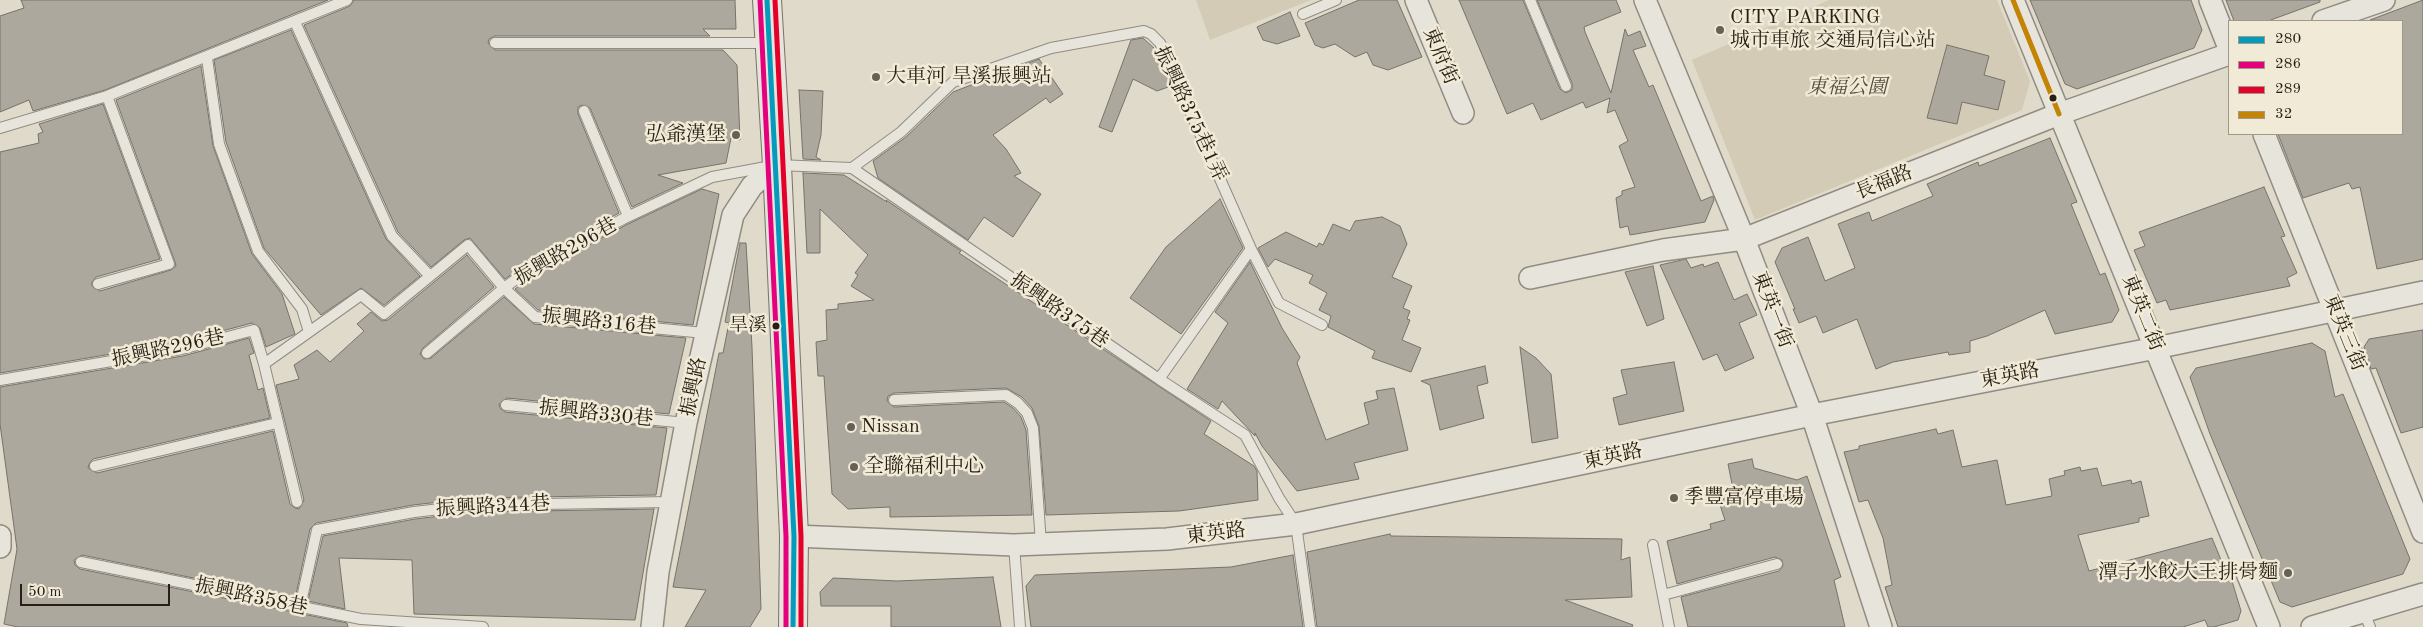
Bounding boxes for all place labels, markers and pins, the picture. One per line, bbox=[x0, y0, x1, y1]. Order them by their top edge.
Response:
place label: CITY PARKING 城市車旅 交通局信心站 bbox=[1730, 6, 1936, 53]
marker: CITY PARKING 城市車旅 交通局信心站 bbox=[1714, 24, 1726, 36]
place label: 大車河 旱溪振興站 bbox=[886, 65, 1052, 89]
marker: 大車河 旱溪振興站 bbox=[870, 71, 882, 83]
unlabelled marker bbox=[2048, 93, 2058, 103]
place label: 弘爺漢堡 bbox=[646, 123, 726, 147]
marker: 弘爺漢堡 bbox=[730, 129, 742, 141]
place label: 旱溪 bbox=[729, 315, 767, 337]
marker: 旱溪 bbox=[771, 321, 781, 331]
place label: Nissan bbox=[861, 415, 920, 439]
marker: Nissan bbox=[845, 421, 857, 433]
place label: 全聯福利中心 bbox=[864, 455, 984, 479]
marker: 全聯福利中心 bbox=[848, 461, 860, 473]
place label: 季豐富停車場 bbox=[1684, 486, 1804, 510]
marker: 季豐富停車場 bbox=[1668, 492, 1680, 504]
place label: 潭子水餃大王排骨麵 bbox=[2098, 561, 2278, 585]
marker: 潭子水餃大王排骨麵 bbox=[2282, 567, 2294, 579]

